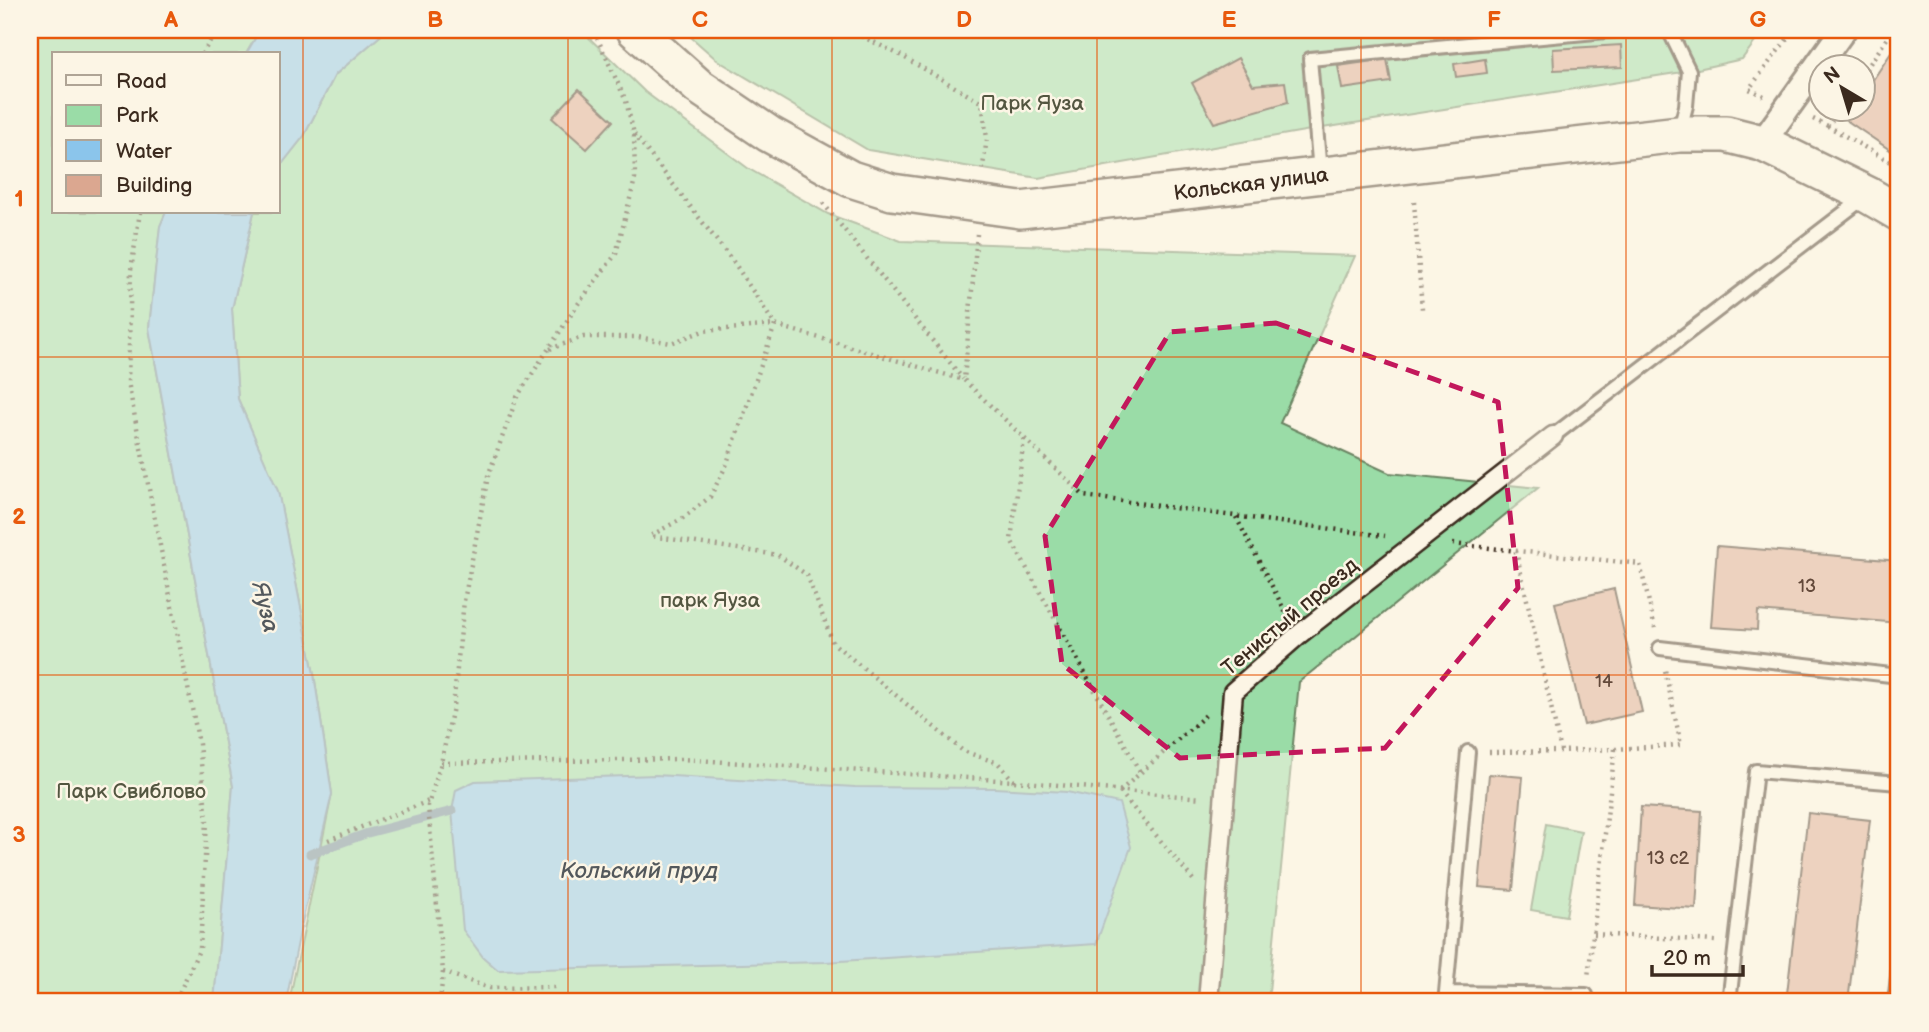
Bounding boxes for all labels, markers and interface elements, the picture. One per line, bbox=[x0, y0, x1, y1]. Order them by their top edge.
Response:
text: A bbox=[163, 6, 179, 34]
text: B bbox=[427, 6, 443, 34]
text: C bbox=[692, 6, 708, 34]
text: D bbox=[956, 6, 972, 34]
text: E bbox=[1222, 6, 1237, 34]
text: F bbox=[1487, 6, 1501, 34]
text: G bbox=[1750, 6, 1767, 34]
legend bbox=[52, 52, 280, 214]
north arrow bbox=[1806, 52, 1876, 122]
text: N bbox=[1820, 62, 1845, 89]
text: Road bbox=[116, 69, 167, 94]
park label: Парк Яуза bbox=[980, 91, 1084, 116]
text: Park bbox=[116, 103, 159, 128]
text: Water bbox=[116, 139, 172, 164]
street label: Кольская улица bbox=[1172, 162, 1330, 206]
text: Building bbox=[116, 173, 192, 198]
text: 1 bbox=[14, 185, 24, 213]
text: 2 bbox=[12, 503, 26, 531]
street label: Тенистый проезд bbox=[1217, 553, 1363, 681]
house number: 13 bbox=[1798, 576, 1816, 597]
water label: Яуза bbox=[245, 578, 285, 635]
park label: парк Яуза bbox=[660, 588, 761, 613]
house number: 14 bbox=[1595, 671, 1613, 692]
park label: Парк Свиблово bbox=[56, 779, 206, 804]
text: 3 bbox=[12, 821, 26, 849]
house number: 13 с2 bbox=[1647, 848, 1690, 869]
water label: Кольский пруд bbox=[560, 857, 718, 885]
scale bar bbox=[1652, 934, 1744, 978]
text: 20 m bbox=[1663, 946, 1711, 971]

